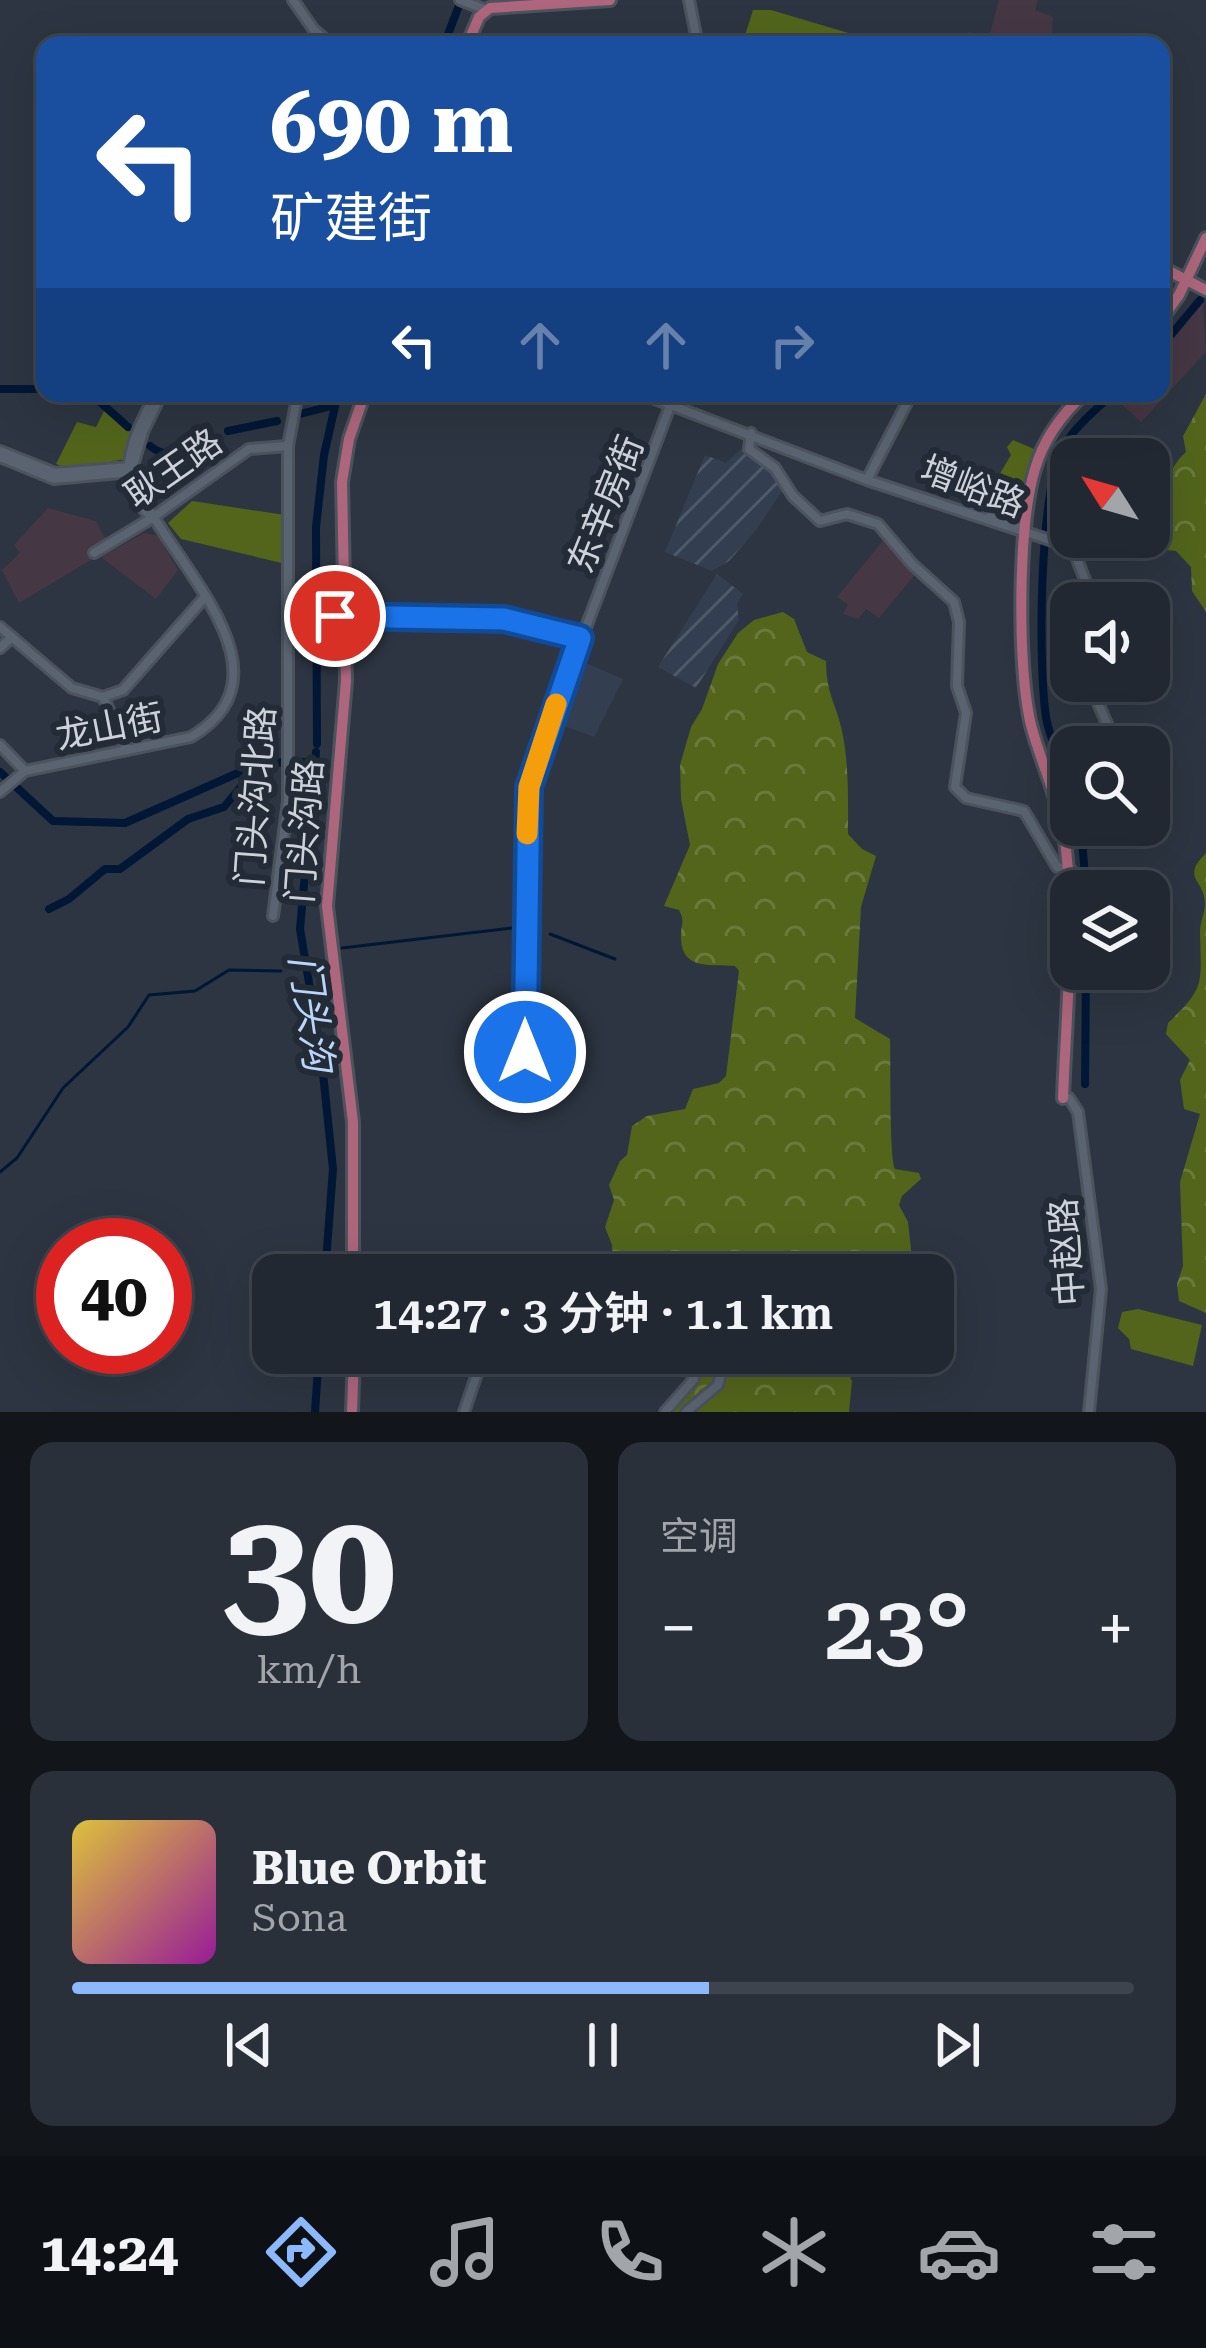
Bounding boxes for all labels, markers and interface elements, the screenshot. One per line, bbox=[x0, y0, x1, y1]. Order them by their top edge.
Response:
text: 690 m bbox=[270, 74, 513, 172]
icon: left bbox=[72, 84, 228, 240]
text: 矿建街 bbox=[270, 187, 432, 250]
icon: left bbox=[381, 312, 447, 378]
icon: ahead bbox=[507, 312, 573, 378]
icon: ahead bbox=[633, 312, 699, 378]
icon: right bbox=[759, 312, 825, 378]
street label: 耿王路 bbox=[117, 421, 230, 517]
street label: 东辛房街 bbox=[559, 430, 652, 579]
north arrow bbox=[1050, 438, 1170, 558]
map controls bbox=[1050, 438, 1170, 990]
street label: 增峪路 bbox=[915, 448, 1031, 526]
pin bbox=[284, 565, 386, 667]
button: sound bbox=[1050, 582, 1170, 702]
icon: arrive bbox=[302, 583, 368, 649]
street label: 龙山街 bbox=[52, 696, 166, 758]
street label: 门头沟北路 bbox=[229, 705, 283, 887]
button: search bbox=[1050, 726, 1170, 846]
street label: 门头沟路 bbox=[279, 758, 331, 904]
button: layers bbox=[1050, 870, 1170, 990]
water label: 门头沟 bbox=[280, 952, 342, 1078]
position arrow bbox=[462, 989, 588, 1115]
street label: 中赵路 bbox=[1042, 1197, 1092, 1307]
speed limit sign: 40 bbox=[36, 1218, 192, 1374]
text: 14:27 · 3 分钟 · 1.1 km bbox=[373, 1287, 833, 1340]
text: 30 bbox=[222, 1477, 396, 1660]
text: 空调 bbox=[660, 1514, 738, 1560]
text: 23° bbox=[824, 1576, 970, 1681]
text: − bbox=[660, 1590, 697, 1667]
text: + bbox=[1097, 1590, 1134, 1667]
text: km/h bbox=[257, 1647, 361, 1693]
text: Blue Orbit bbox=[252, 1842, 487, 1895]
text: Sona bbox=[252, 1895, 347, 1941]
icon: previous bbox=[216, 2012, 282, 2078]
icon: pause bbox=[570, 2012, 636, 2078]
icon: next bbox=[924, 2012, 990, 2078]
icon: directions bbox=[259, 2210, 343, 2294]
icon: music bbox=[423, 2210, 507, 2294]
icon: phone bbox=[588, 2210, 672, 2294]
icon: climate bbox=[752, 2210, 836, 2294]
icon: car bbox=[917, 2210, 1001, 2294]
icon: filters bbox=[1082, 2210, 1166, 2294]
text: 14:24 bbox=[40, 2221, 178, 2284]

